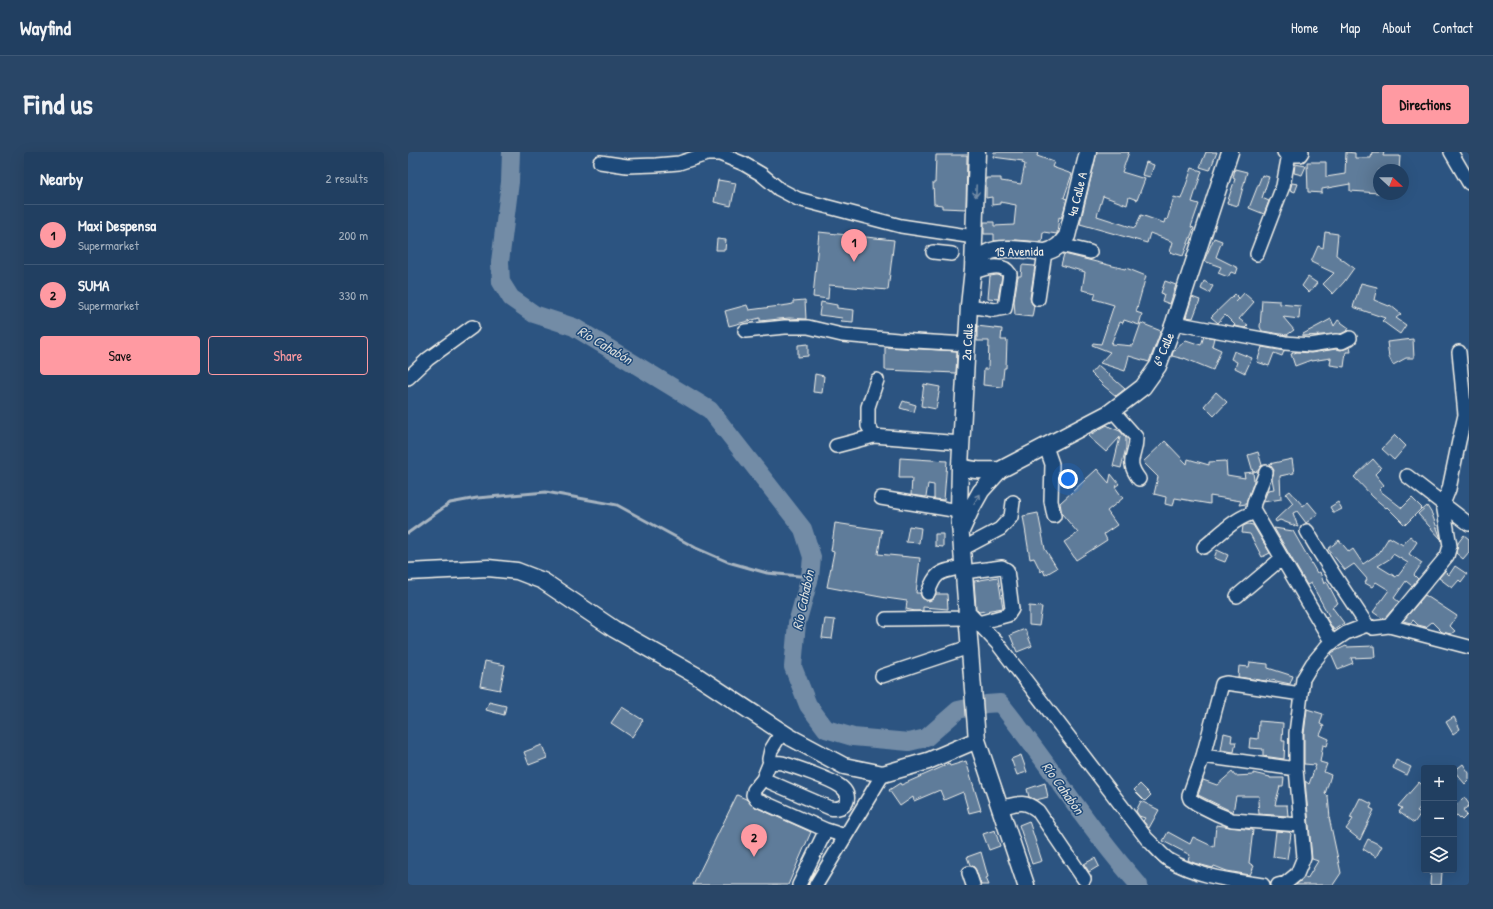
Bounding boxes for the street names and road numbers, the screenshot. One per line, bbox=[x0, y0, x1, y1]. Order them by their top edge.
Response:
street label: 4a Calle A bbox=[1063, 169, 1091, 218]
street label: 15 Avenida bbox=[994, 242, 1044, 260]
street label: 2a Calle bbox=[957, 323, 977, 361]
street label: 6ª Calle bbox=[1148, 329, 1178, 369]

